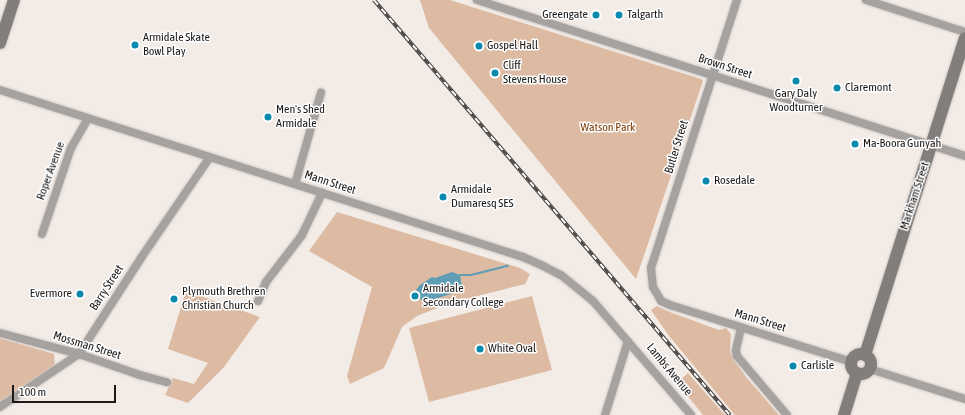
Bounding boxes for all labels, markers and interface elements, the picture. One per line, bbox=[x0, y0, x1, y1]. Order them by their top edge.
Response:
place label: Greengate bbox=[542, 8, 588, 22]
place label: Talgarth bbox=[627, 8, 663, 22]
marker: Greengate bbox=[591, 10, 601, 20]
marker: Talgarth bbox=[614, 10, 624, 20]
place label: Armidale Skate Bowl Play bbox=[143, 31, 210, 59]
place label: Gospel Hall bbox=[487, 39, 538, 53]
marker: Armidale Skate Bowl Play bbox=[130, 40, 140, 50]
marker: Gospel Hall bbox=[474, 41, 484, 51]
street label: Brown Street bbox=[696, 52, 754, 82]
place label: Cliff Stevens House bbox=[503, 59, 567, 87]
marker: Cliff Stevens House bbox=[490, 68, 500, 78]
marker: Gary Daly Woodturner bbox=[791, 76, 801, 86]
place label: Claremont bbox=[845, 81, 892, 95]
marker: Claremont bbox=[832, 83, 842, 93]
place label: Gary Daly Woodturner bbox=[770, 87, 822, 115]
place label: Men's Shed Armidale bbox=[276, 103, 325, 131]
marker: Men's Shed Armidale bbox=[263, 112, 273, 122]
street label: Butler Street bbox=[662, 119, 692, 175]
park label: Watson Park bbox=[581, 121, 635, 135]
place label: Ma-Boora Gunyah bbox=[863, 137, 941, 151]
marker: Ma-Boora Gunyah bbox=[850, 139, 860, 149]
street label: Roper Avenue bbox=[34, 140, 68, 202]
street label: Markham Street bbox=[897, 160, 933, 232]
street label: Mann Street bbox=[302, 168, 358, 198]
place label: Rosedale bbox=[714, 174, 755, 188]
marker: Rosedale bbox=[701, 176, 711, 186]
place label: Armidale Dumaresq SES bbox=[451, 183, 513, 211]
marker: Armidale Dumaresq SES bbox=[438, 192, 448, 202]
street label: Barry Street bbox=[87, 263, 127, 313]
place label: Armidale Secondary College bbox=[423, 282, 504, 310]
place label: Plymouth Brethren Christian Church bbox=[182, 285, 266, 313]
place label: Evermore bbox=[30, 287, 72, 301]
marker: Evermore bbox=[75, 289, 85, 299]
marker: Armidale Secondary College bbox=[410, 291, 420, 301]
marker: Plymouth Brethren Christian Church bbox=[169, 294, 179, 304]
street label: Mann Street bbox=[732, 306, 788, 336]
street label: Mossman Street bbox=[51, 329, 123, 363]
street label: Lambs Avenue bbox=[643, 341, 695, 399]
place label: White Oval bbox=[488, 342, 536, 356]
marker: White Oval bbox=[475, 344, 485, 354]
place label: Carlisle bbox=[801, 359, 834, 373]
marker: Carlisle bbox=[788, 361, 798, 371]
scale bar bbox=[14, 377, 118, 403]
text: 100 m bbox=[19, 385, 46, 399]

